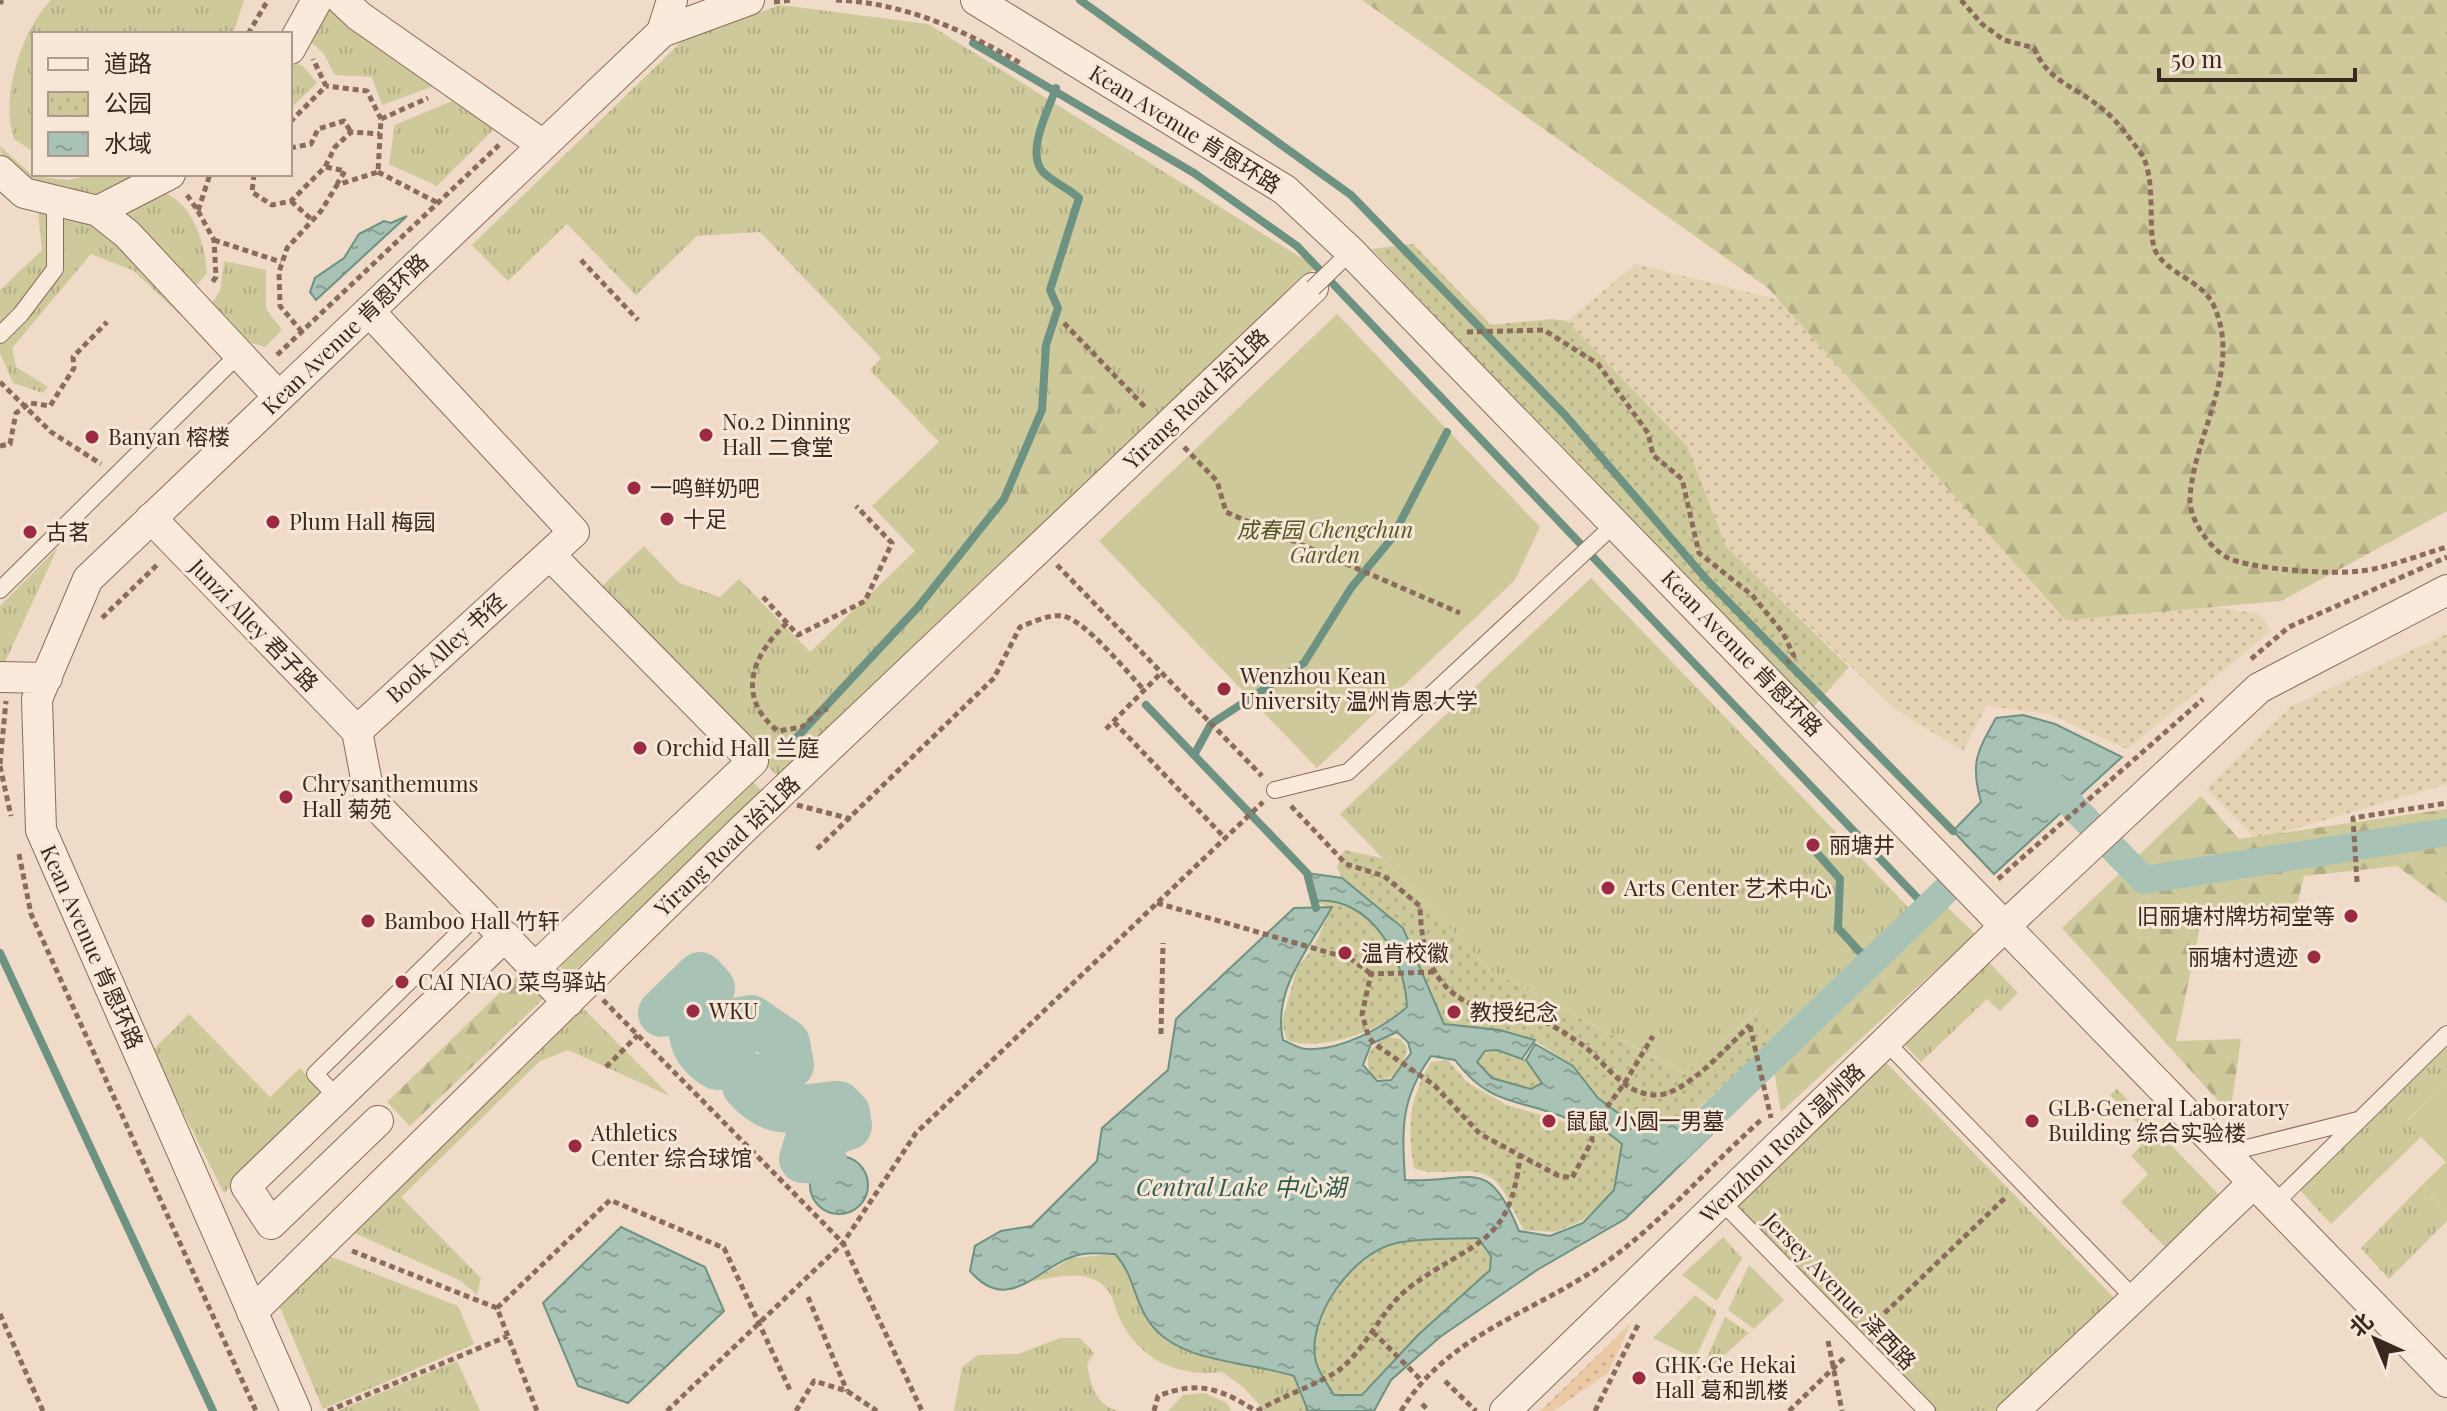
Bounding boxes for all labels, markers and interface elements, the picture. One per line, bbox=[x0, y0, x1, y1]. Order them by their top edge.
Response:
legend bbox=[32, 32, 292, 176]
scale bar bbox=[2159, 32, 2355, 82]
text: 50 m bbox=[2171, 42, 2223, 74]
text: 道路 bbox=[104, 46, 152, 78]
street label: Kean Avenue 肯恩环路 bbox=[1084, 57, 1287, 199]
text: 公园 bbox=[104, 86, 152, 118]
text: 水域 bbox=[104, 126, 152, 158]
street label: Kean Avenue 肯恩环路 bbox=[255, 246, 434, 421]
street label: Yirang Road 诒让路 bbox=[1115, 321, 1274, 476]
place label: No.2 Dinning Hall 二食堂 bbox=[722, 406, 851, 461]
place label: Banyan 榕楼 bbox=[108, 421, 230, 451]
marker: No.2 Dinning Hall 二食堂 bbox=[697, 426, 715, 444]
marker: Banyan 榕楼 bbox=[83, 428, 101, 446]
place label: 一鸣鲜奶吧 bbox=[650, 472, 760, 502]
marker: 一鸣鲜奶吧 bbox=[625, 479, 643, 497]
place label: 十足 bbox=[683, 503, 727, 533]
place label: Plum Hall 梅园 bbox=[289, 506, 435, 536]
marker: 十足 bbox=[658, 510, 676, 528]
marker: Plum Hall 梅园 bbox=[264, 513, 282, 531]
park label: 成春园 Chengchun Garden bbox=[1237, 514, 1413, 569]
place label: 古茗 bbox=[46, 516, 90, 546]
marker: 古茗 bbox=[21, 523, 39, 541]
street label: Junzi Alley 君子路 bbox=[183, 551, 326, 697]
street label: Kean Avenue 肯恩环路 bbox=[1655, 563, 1830, 742]
street label: Book Alley 书径 bbox=[379, 585, 512, 709]
place label: Wenzhou Kean University 温州肯恩大学 bbox=[1239, 660, 1478, 715]
marker: Wenzhou Kean University 温州肯恩大学 bbox=[1215, 680, 1233, 698]
place label: Orchid Hall 兰庭 bbox=[656, 732, 820, 762]
marker: Orchid Hall 兰庭 bbox=[631, 739, 649, 757]
place label: Chrysanthemums Hall 菊苑 bbox=[302, 768, 478, 823]
street label: Yirang Road 诒让路 bbox=[646, 768, 805, 923]
marker: Chrysanthemums Hall 菊苑 bbox=[277, 788, 295, 806]
place label: 丽塘井 bbox=[1829, 829, 1895, 859]
marker: 丽塘井 bbox=[1804, 836, 1822, 854]
street label: Kean Avenue 肯恩环路 bbox=[34, 840, 151, 1053]
place label: Arts Center 艺术中心 bbox=[1623, 872, 1832, 902]
marker: Arts Center 艺术中心 bbox=[1599, 879, 1617, 897]
place label: 旧丽塘村牌坊祠堂等 bbox=[2137, 900, 2335, 930]
place label: Bamboo Hall 竹轩 bbox=[384, 905, 560, 935]
marker: 旧丽塘村牌坊祠堂等 bbox=[2342, 907, 2360, 925]
marker: Bamboo Hall 竹轩 bbox=[359, 912, 377, 930]
place label: 温肯校徽 bbox=[1361, 937, 1449, 967]
place label: 丽塘村遗迹 bbox=[2188, 941, 2298, 971]
marker: 温肯校徽 bbox=[1336, 944, 1354, 962]
marker: 丽塘村遗迹 bbox=[2305, 948, 2323, 966]
place label: CAI NIAO 菜鸟驿站 bbox=[418, 966, 606, 996]
marker: CAI NIAO 菜鸟驿站 bbox=[393, 973, 411, 991]
place label: WKU bbox=[708, 995, 758, 1025]
place label: 教授纪念 bbox=[1470, 996, 1558, 1026]
marker: WKU bbox=[684, 1002, 702, 1020]
marker: 教授纪念 bbox=[1445, 1003, 1463, 1021]
street label: Wenzhou Road 温州路 bbox=[1692, 1056, 1870, 1229]
place label: GLB·General Laboratory Building 综合实验楼 bbox=[2048, 1092, 2289, 1147]
place label: 鼠鼠 小圆一男墓 bbox=[1565, 1105, 1724, 1135]
marker: 鼠鼠 小圆一男墓 bbox=[1540, 1112, 1558, 1130]
marker: GLB·General Laboratory Building 综合实验楼 bbox=[2023, 1112, 2041, 1130]
place label: Athletics Center 综合球馆 bbox=[590, 1117, 752, 1172]
marker: Athletics Center 综合球馆 bbox=[566, 1137, 584, 1155]
water label: Central Lake 中心湖 bbox=[1136, 1170, 1350, 1202]
street label: Jersey Avenue 泽西路 bbox=[1757, 1204, 1924, 1375]
north arrow bbox=[2335, 1299, 2415, 1379]
text: 北 bbox=[2342, 1305, 2379, 1342]
place label: GHK·Ge Hekai Hall 葛和凯楼 bbox=[1655, 1349, 1796, 1404]
marker: GHK·Ge Hekai Hall 葛和凯楼 bbox=[1630, 1369, 1648, 1387]

